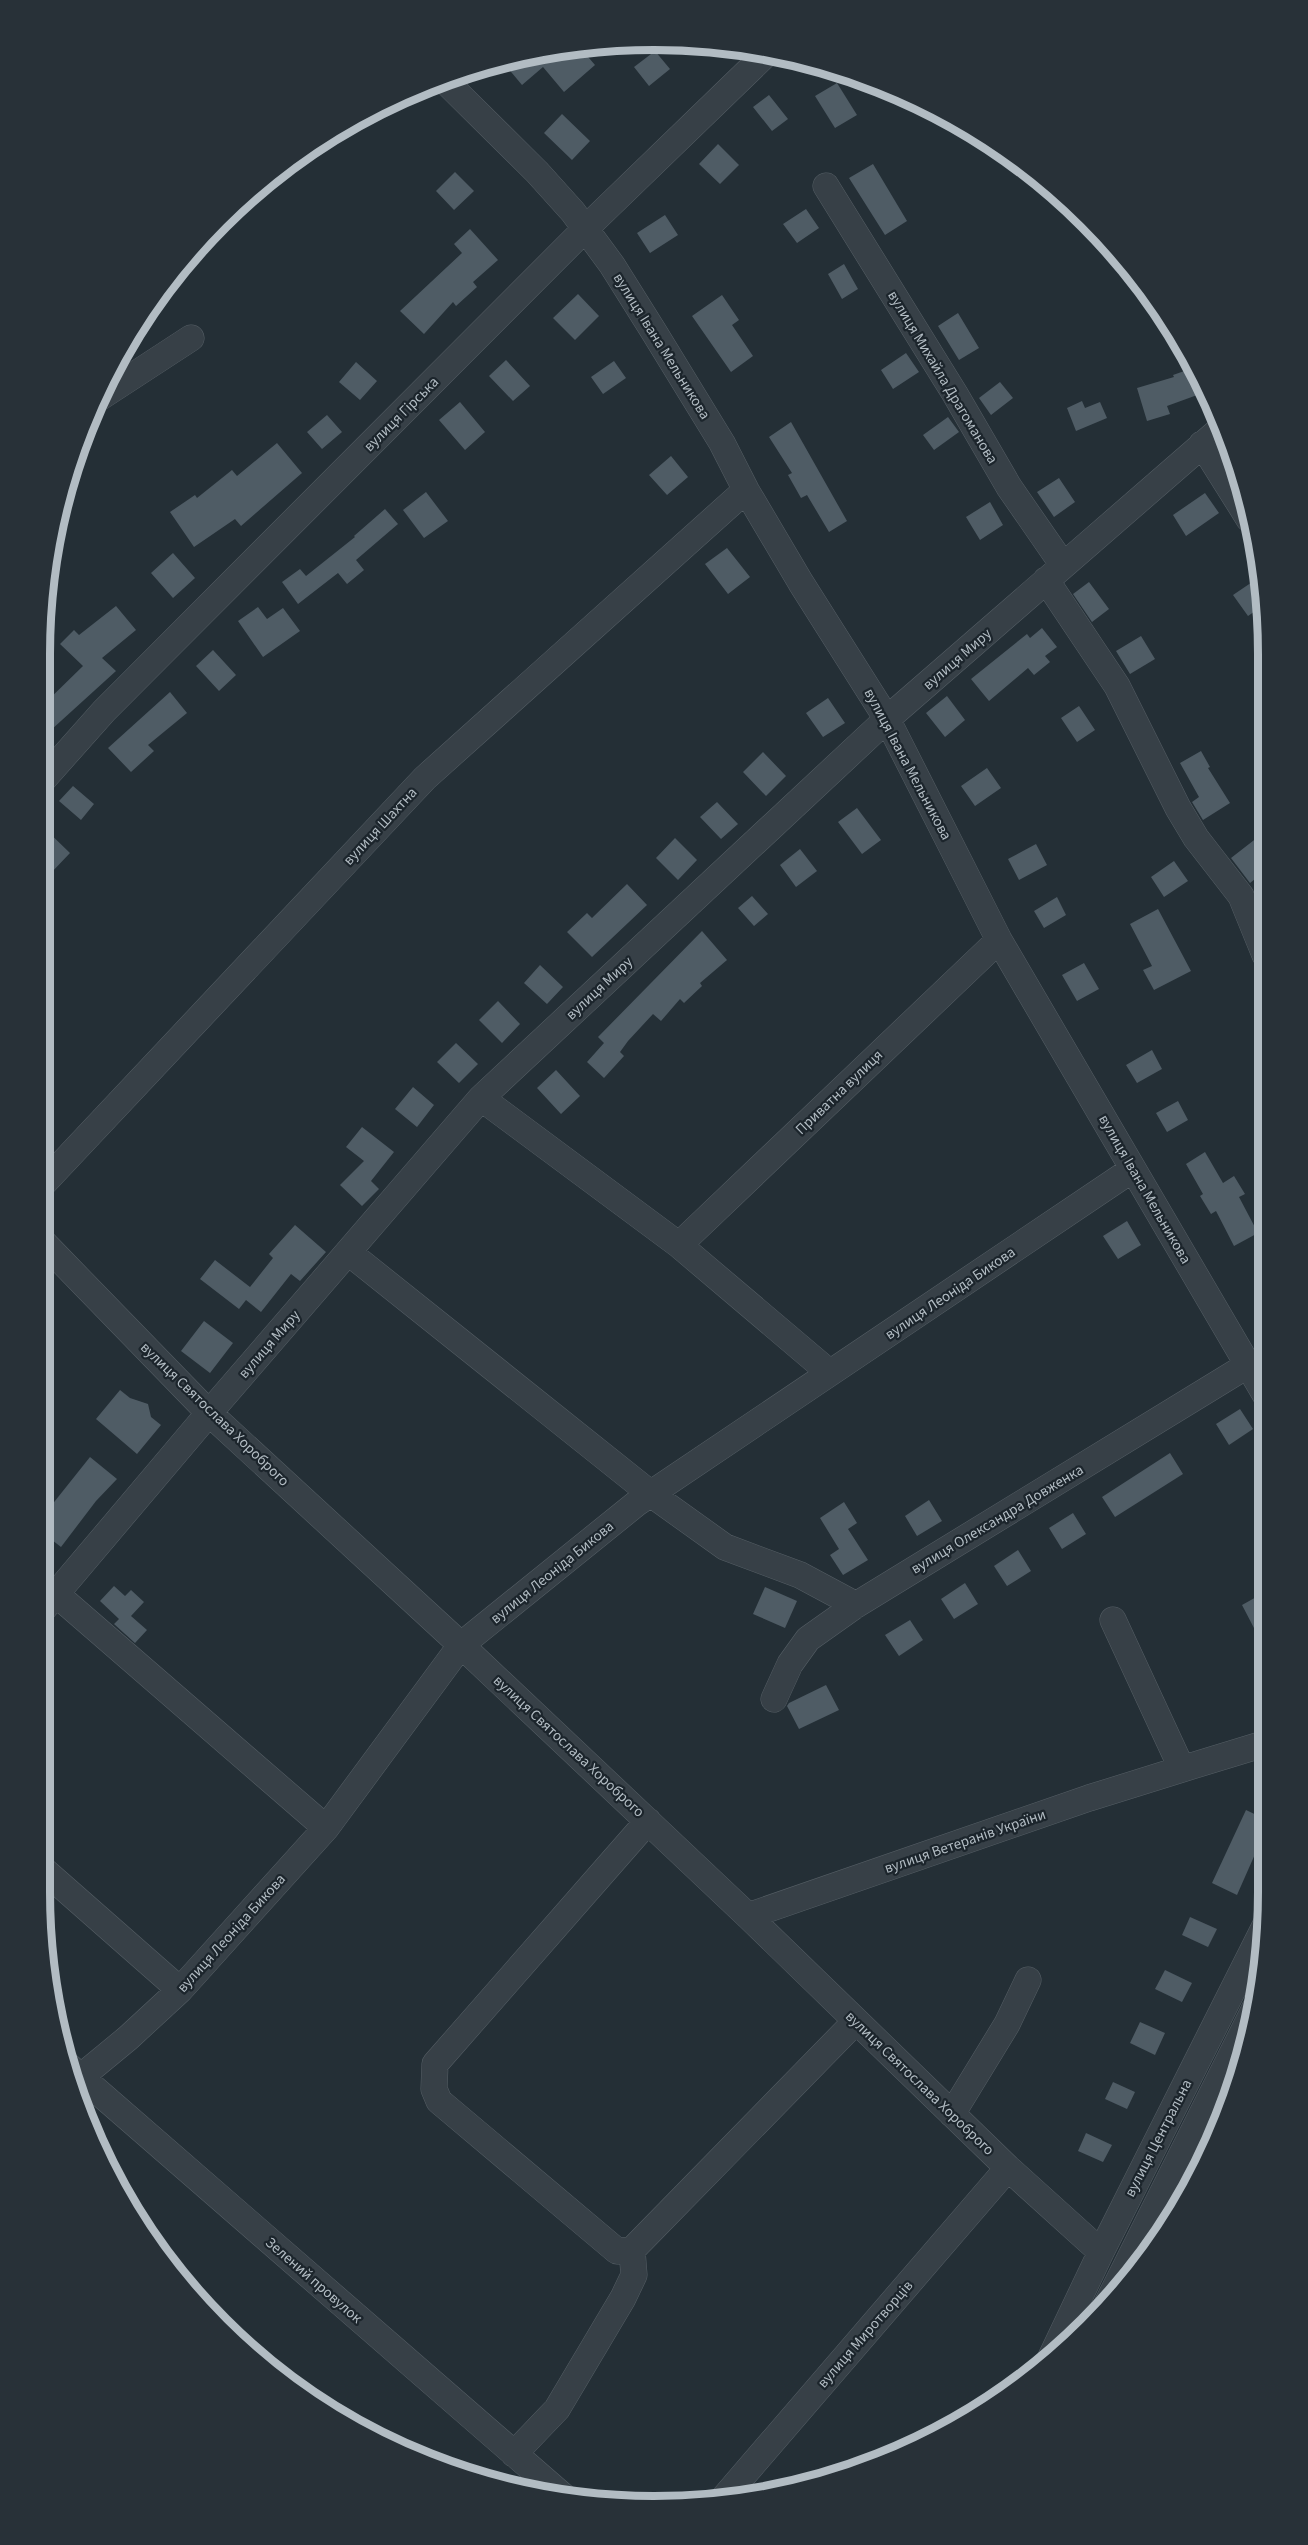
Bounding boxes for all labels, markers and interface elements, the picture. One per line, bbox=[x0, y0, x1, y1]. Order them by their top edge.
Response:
street label: вулиця Івана Мельникова bbox=[608, 269, 715, 424]
street label: вулиця Михайла Драгоманова bbox=[882, 287, 1003, 468]
street label: вулиця Гірська bbox=[359, 372, 444, 457]
street label: вулиця Миру bbox=[918, 624, 996, 695]
street label: вулиця Івана Мельникова bbox=[859, 685, 957, 844]
street label: вулиця Шахтна bbox=[339, 783, 422, 870]
street label: вулиця Миру bbox=[561, 952, 637, 1025]
street label: Приватна вулиця bbox=[791, 1045, 888, 1140]
street label: вулиця Івана Мельникова bbox=[1093, 1111, 1196, 1268]
street label: вулиця Леоніда Бикова bbox=[881, 1242, 1020, 1345]
street label: вулиця Миру bbox=[234, 1305, 305, 1383]
street label: вулиця Святослава Хороброго bbox=[135, 1337, 294, 1491]
street label: вулиця Олександра Довженка bbox=[907, 1459, 1088, 1579]
street label: вулиця Леоніда Бикова bbox=[486, 1516, 619, 1629]
street label: вулиця Святослава Хороброго bbox=[488, 1671, 649, 1822]
street label: вулиця Ветеранів України bbox=[882, 1804, 1049, 1879]
street label: вулиця Леоніда Бикова bbox=[172, 1869, 290, 1997]
street label: вулиця Святослава Хороброго bbox=[840, 2006, 999, 2160]
street label: вулиця Центральна bbox=[1120, 2076, 1197, 2201]
street label: Зелений провулок bbox=[261, 2232, 367, 2329]
street label: вулиця Миротворців bbox=[813, 2276, 918, 2393]

